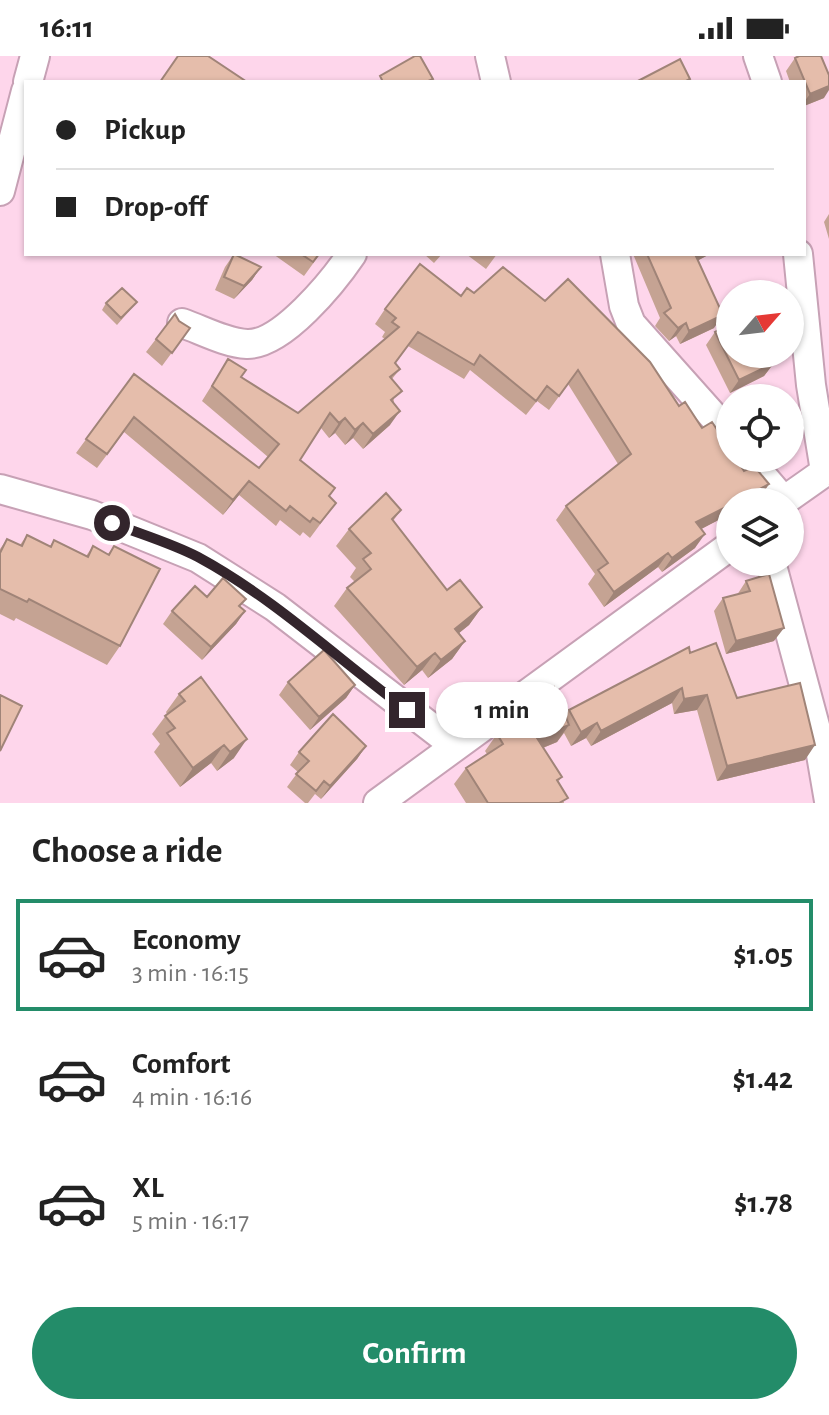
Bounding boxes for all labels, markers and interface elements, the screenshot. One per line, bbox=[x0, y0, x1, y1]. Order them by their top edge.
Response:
text: 16:11 bbox=[40, 13, 94, 43]
text: Pickup bbox=[104, 115, 186, 145]
text: Drop-off bbox=[104, 192, 207, 222]
north arrow bbox=[716, 280, 804, 368]
map controls bbox=[716, 280, 804, 576]
button: locate bbox=[716, 384, 804, 472]
button: layers bbox=[716, 488, 804, 576]
route start bbox=[94, 505, 130, 541]
callout: 1 min bbox=[435, 682, 567, 738]
route end bbox=[389, 692, 425, 728]
text: 1 min bbox=[475, 697, 529, 723]
text: Choose a ride bbox=[32, 833, 222, 869]
icon: car bbox=[36, 919, 108, 991]
text: Economy bbox=[132, 925, 241, 955]
text: $1.05 bbox=[733, 940, 793, 970]
text: 3 min · 16:15 bbox=[132, 960, 249, 986]
icon: car bbox=[36, 1043, 108, 1115]
text: Comfort bbox=[132, 1049, 231, 1079]
text: $1.42 bbox=[733, 1064, 793, 1094]
text: 4 min · 16:16 bbox=[132, 1084, 252, 1110]
icon: car bbox=[36, 1167, 108, 1239]
text: XL bbox=[132, 1173, 164, 1203]
text: $1.78 bbox=[734, 1188, 793, 1218]
text: 5 min · 16:17 bbox=[132, 1208, 249, 1234]
button: Confirm bbox=[32, 1307, 797, 1399]

